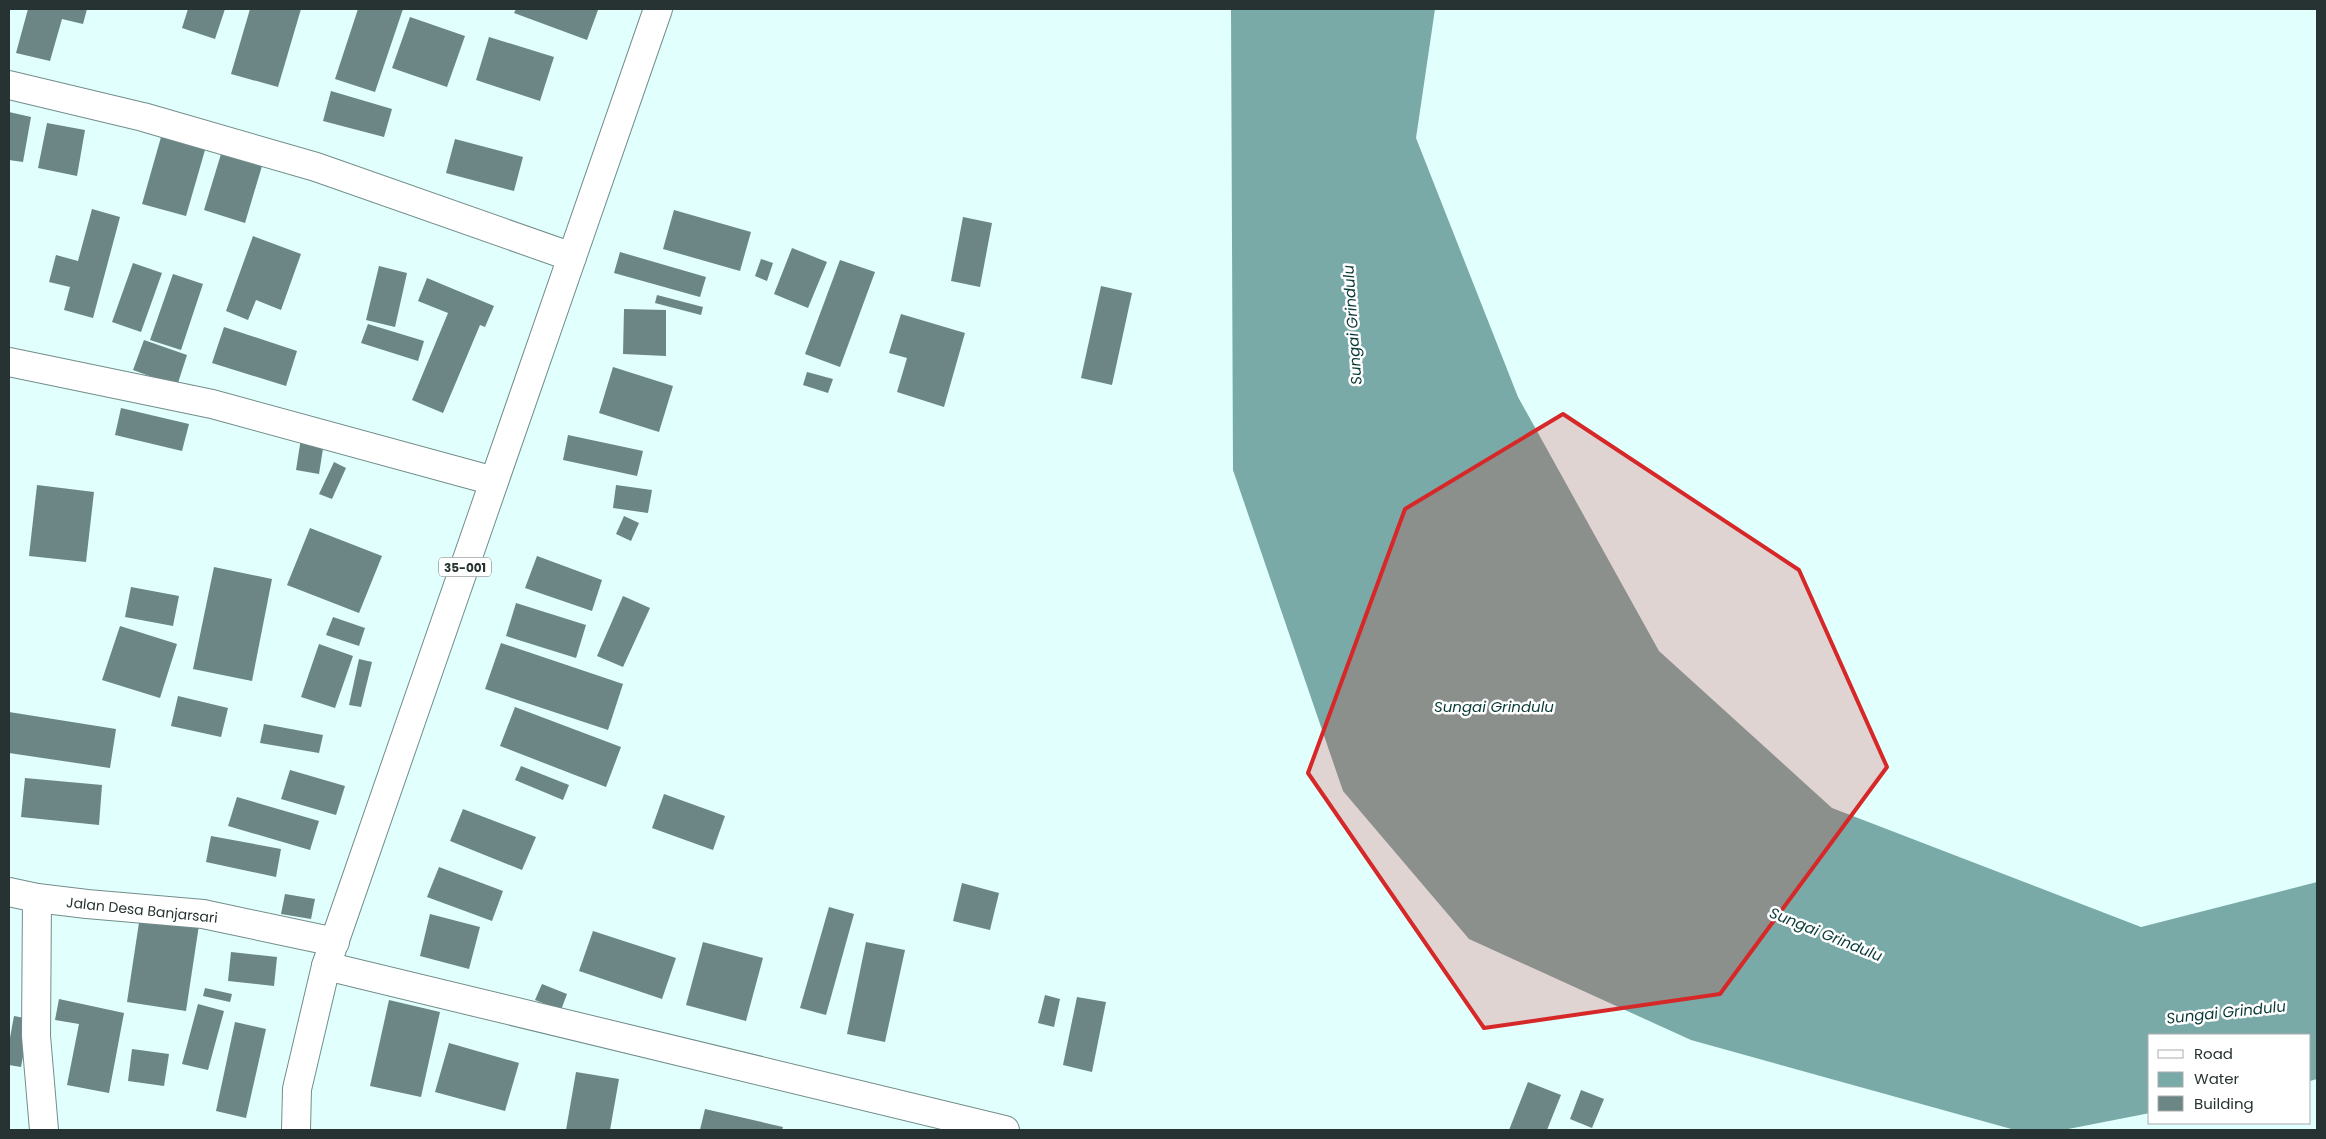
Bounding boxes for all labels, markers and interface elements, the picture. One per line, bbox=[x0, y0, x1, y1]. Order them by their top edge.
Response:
water label: Sungai Grindulu bbox=[1337, 264, 1367, 386]
road number: 35-001 bbox=[439, 558, 491, 576]
water label: Sungai Grindulu bbox=[1434, 696, 1554, 717]
street label: Jalan Desa Banjarsari bbox=[65, 892, 219, 928]
water label: Sungai Grindulu bbox=[1766, 902, 1886, 966]
water label: Sungai Grindulu bbox=[2165, 995, 2287, 1029]
legend bbox=[2148, 1034, 2311, 1124]
text: Road bbox=[2194, 1043, 2233, 1064]
text: Water bbox=[2194, 1068, 2240, 1089]
text: Building bbox=[2194, 1093, 2254, 1114]

